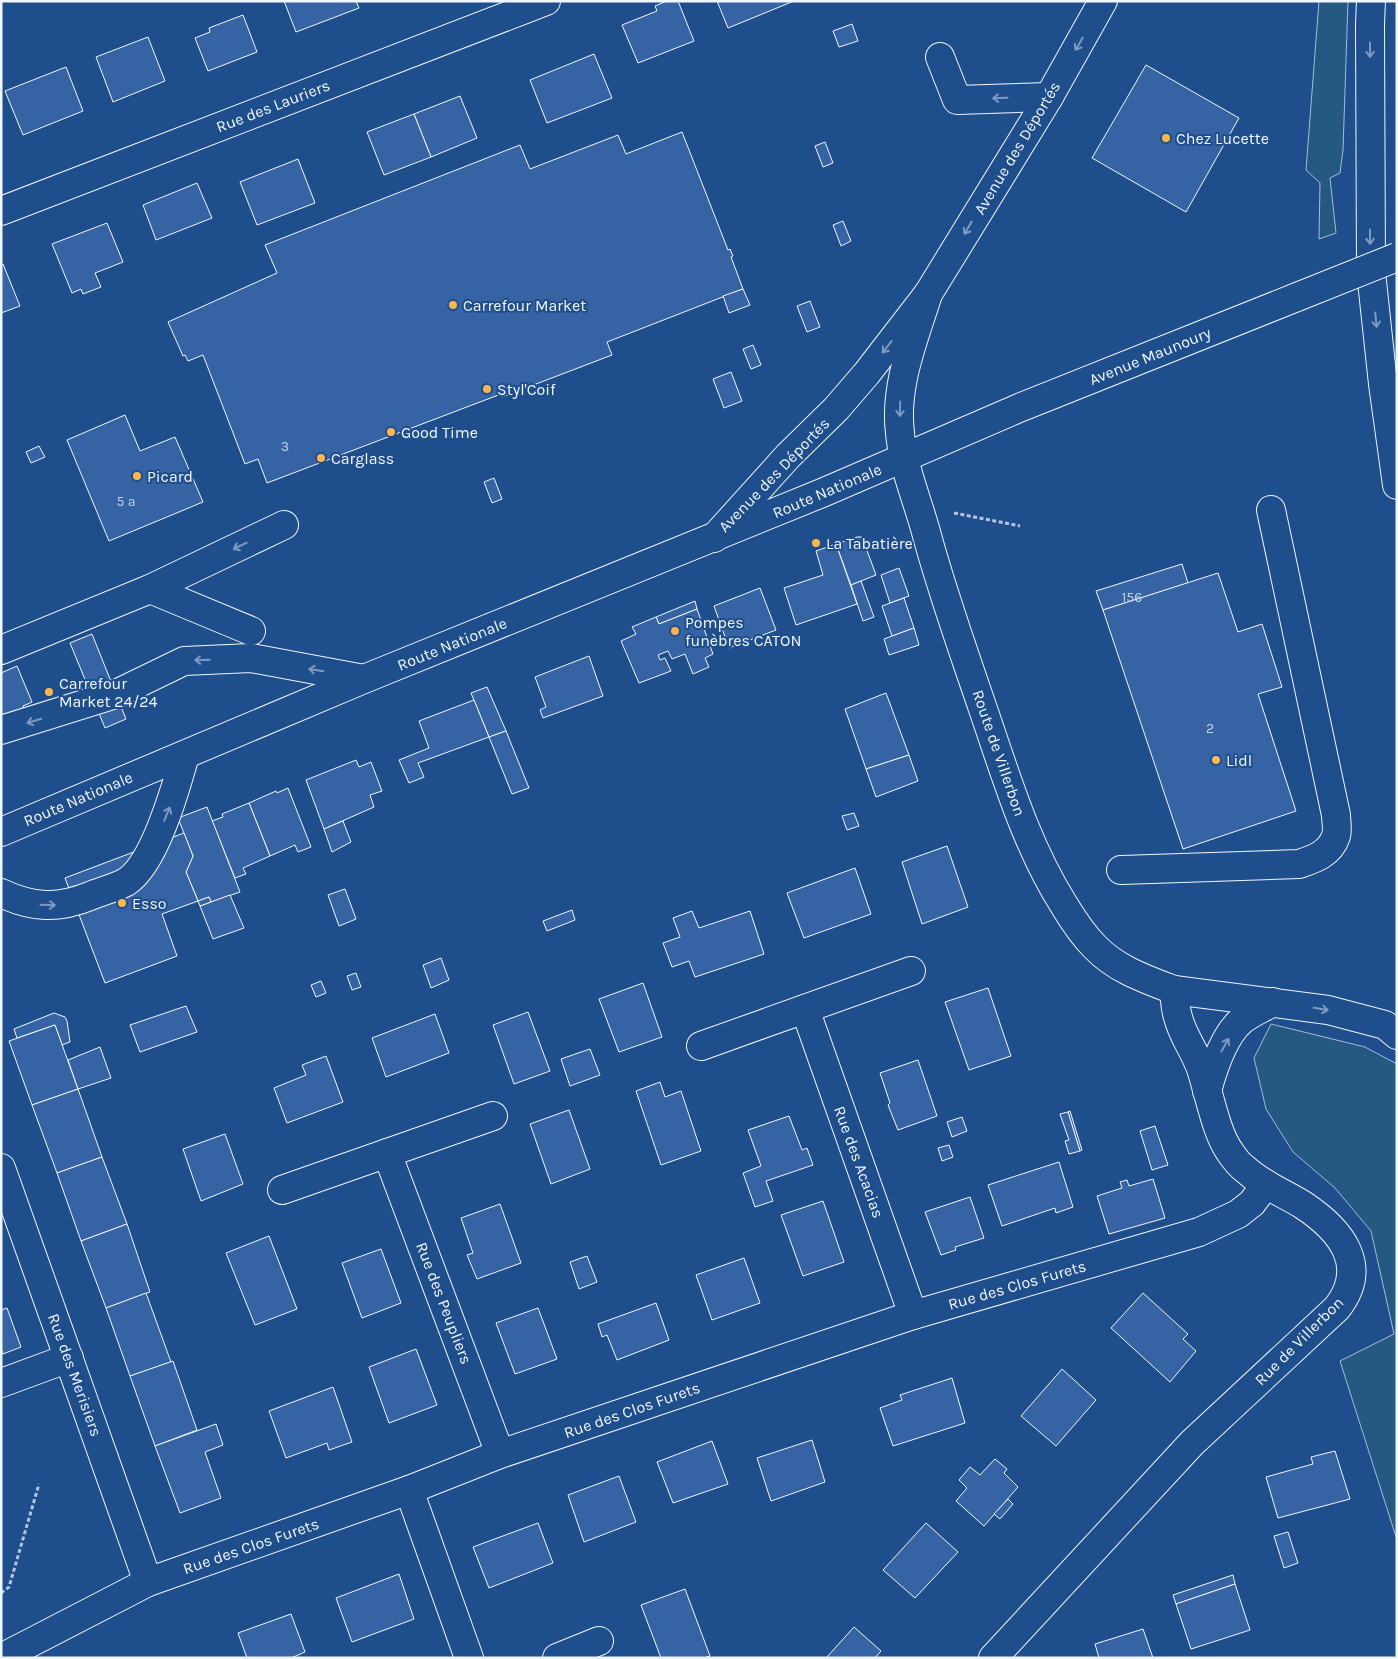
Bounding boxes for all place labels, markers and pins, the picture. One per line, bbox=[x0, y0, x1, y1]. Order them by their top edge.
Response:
place label: Chez Lucette bbox=[1176, 129, 1269, 148]
marker: Chez Lucette bbox=[1160, 132, 1172, 144]
place label: Carrefour Market bbox=[463, 296, 586, 315]
marker: Carrefour Market bbox=[447, 299, 459, 311]
place label: Styl'Coif bbox=[497, 380, 556, 399]
marker: Styl'Coif bbox=[481, 383, 493, 395]
place label: Good Time bbox=[401, 423, 478, 442]
marker: Good Time bbox=[385, 426, 397, 438]
place label: Carglass bbox=[331, 449, 394, 468]
marker: Carglass bbox=[315, 452, 327, 464]
place label: Picard bbox=[147, 467, 193, 486]
marker: Picard bbox=[131, 470, 143, 482]
place label: La Tabatière bbox=[826, 534, 913, 553]
marker: La Tabatière bbox=[810, 537, 822, 549]
place label: Pompes funèbres CATON bbox=[685, 613, 801, 650]
marker: Pompes funèbres CATON bbox=[669, 625, 681, 637]
place label: Carrefour Market 24/24 bbox=[59, 674, 158, 711]
marker: Carrefour Market 24/24 bbox=[43, 686, 55, 698]
place label: Lidl bbox=[1226, 751, 1252, 770]
marker: Lidl bbox=[1210, 754, 1222, 766]
place label: Esso bbox=[132, 894, 167, 913]
marker: Esso bbox=[116, 897, 128, 909]

